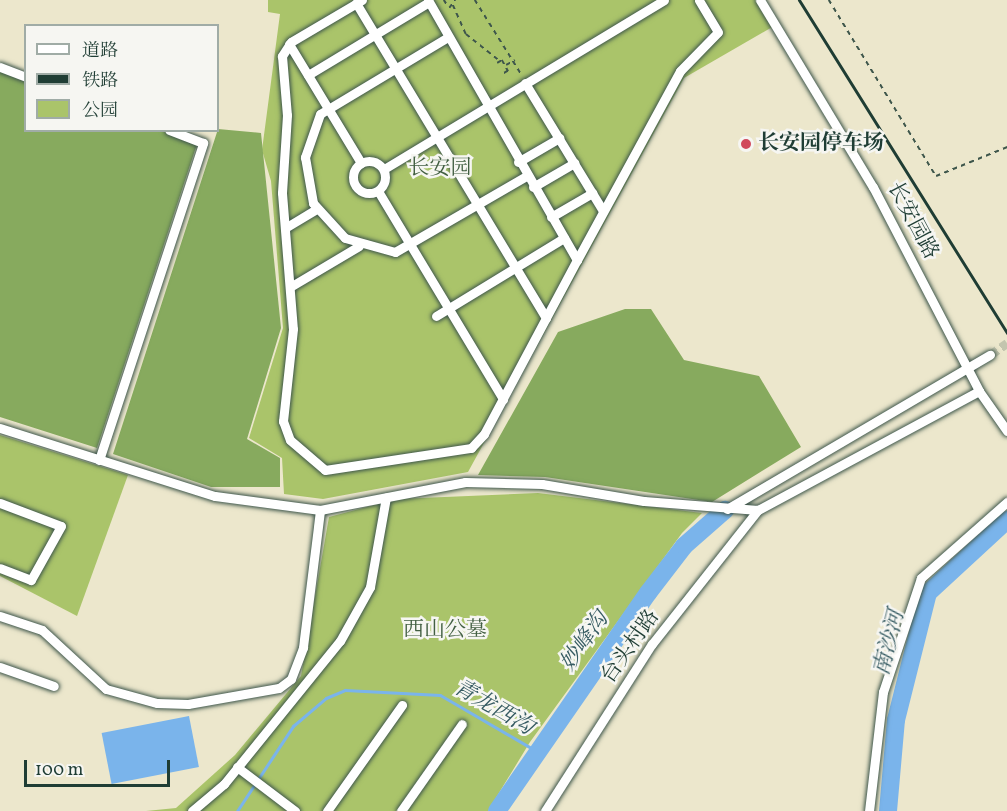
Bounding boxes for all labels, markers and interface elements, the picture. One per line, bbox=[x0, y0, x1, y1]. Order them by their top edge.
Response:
legend bbox=[24, 24, 219, 132]
text: 道路 bbox=[82, 39, 118, 64]
text: 铁路 bbox=[82, 69, 118, 94]
text: 公园 bbox=[82, 99, 118, 124]
place label: 长安园停车场 bbox=[758, 131, 884, 157]
marker: 长安园停车场 bbox=[739, 137, 753, 151]
park label: 长安园 bbox=[409, 156, 471, 182]
street label: 长安园路 bbox=[881, 178, 943, 264]
street label: 台头村路 bbox=[597, 605, 665, 689]
water label: 妙峰沟 bbox=[555, 607, 615, 677]
water label: 南沙河 bbox=[869, 608, 911, 678]
park label: 西山公墓 bbox=[403, 618, 487, 644]
water label: 青龙西沟 bbox=[448, 675, 538, 741]
scale bar bbox=[27, 748, 172, 786]
text: 100 m bbox=[35, 758, 84, 783]

